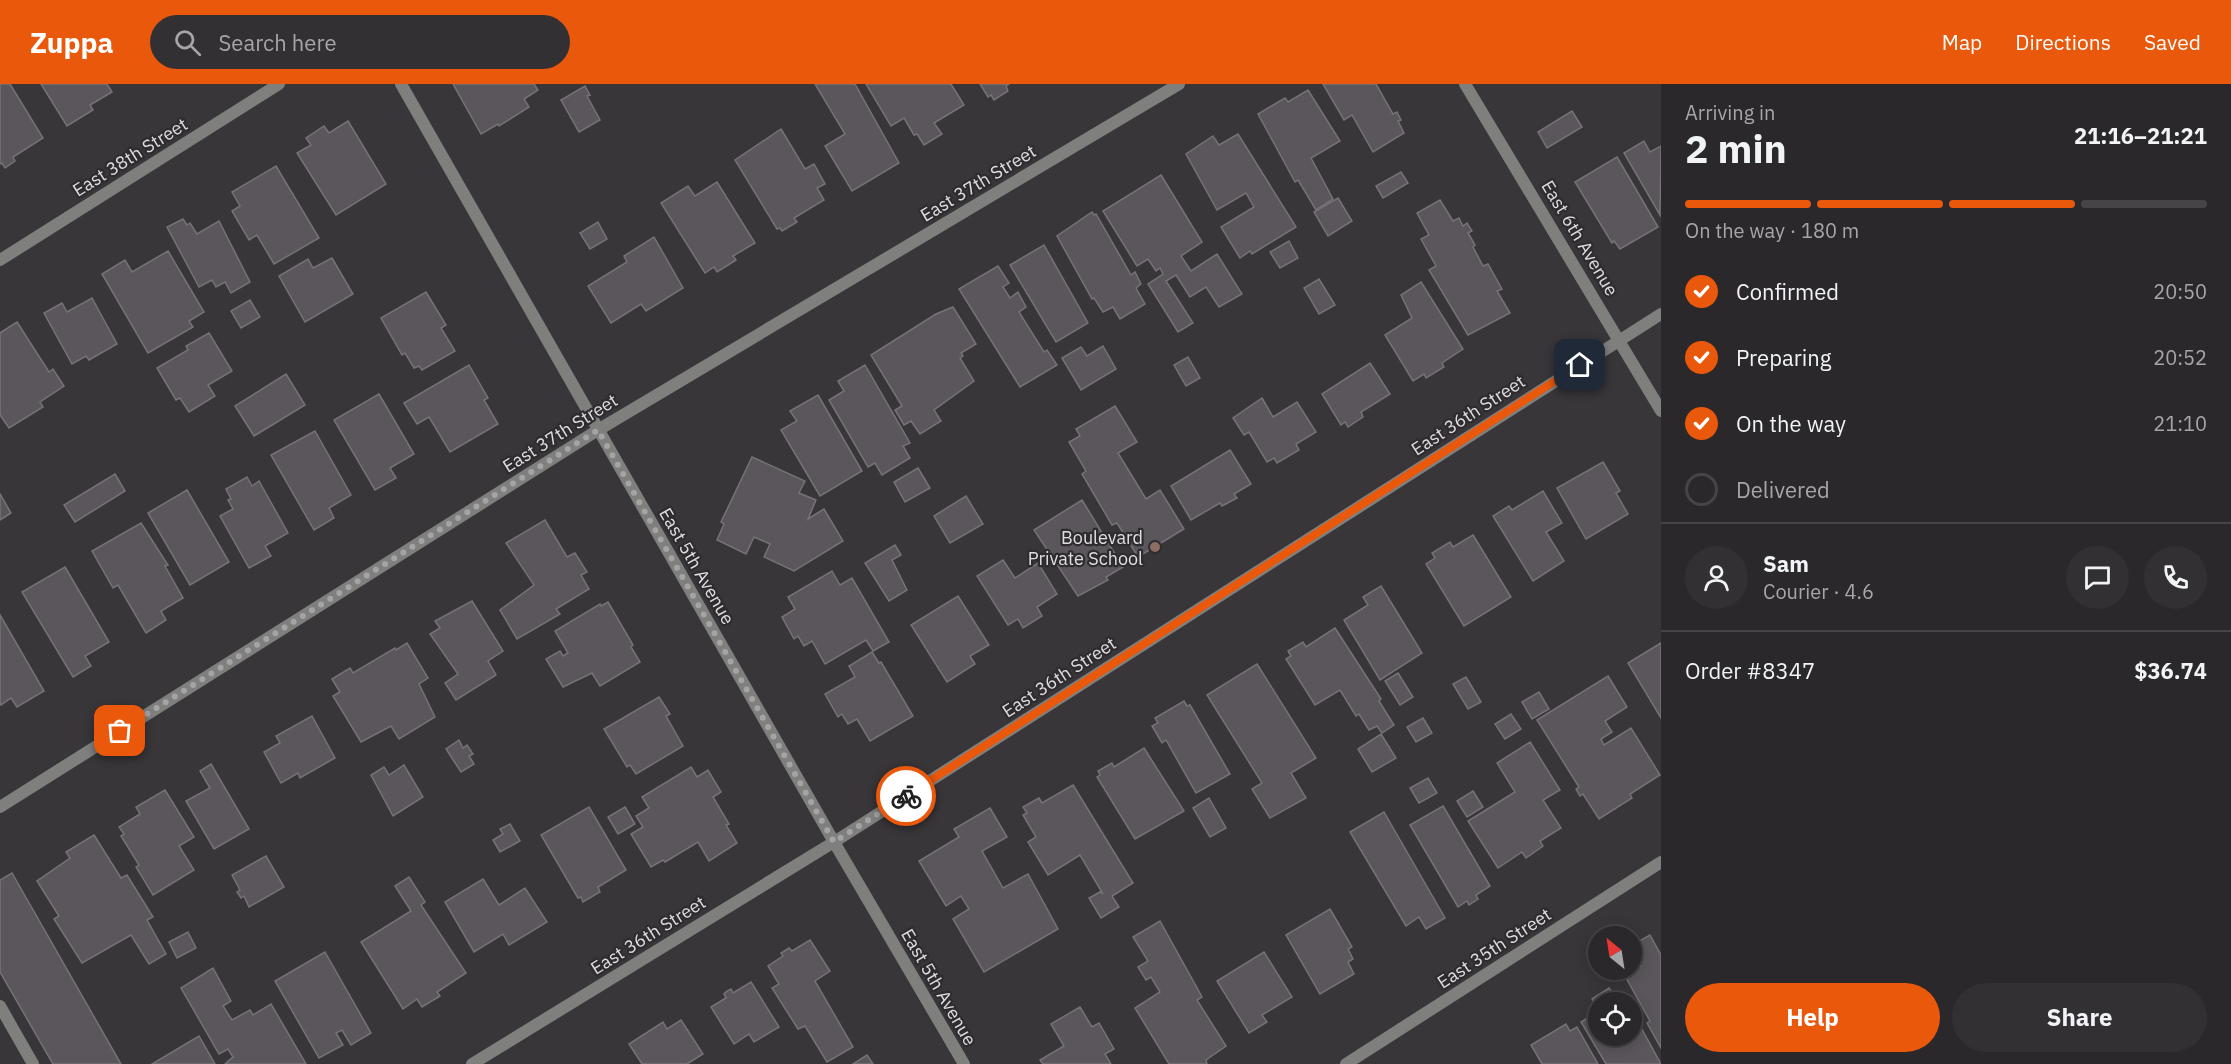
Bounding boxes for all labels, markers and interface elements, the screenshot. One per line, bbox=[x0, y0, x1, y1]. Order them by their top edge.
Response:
search box bbox=[150, 15, 570, 69]
text: Zuppa bbox=[30, 24, 114, 61]
icon: search bbox=[171, 26, 204, 59]
text: Search here bbox=[219, 28, 336, 57]
text: Map bbox=[1942, 28, 1982, 56]
text: Directions bbox=[2015, 28, 2111, 56]
text: Saved bbox=[2144, 28, 2201, 56]
text: Arriving in bbox=[1685, 99, 1775, 126]
street label: East 38th Street bbox=[68, 113, 192, 201]
text: 21:16–21:21 bbox=[2074, 121, 2207, 150]
text: 2 min bbox=[1685, 123, 1787, 174]
street label: East 37th Street bbox=[916, 139, 1040, 227]
street label: East 6th Avenue bbox=[1536, 176, 1624, 300]
text: On the way · 180 m bbox=[1685, 217, 1859, 244]
icon: check bbox=[1685, 275, 1718, 308]
text: Confirmed bbox=[1736, 277, 1839, 306]
text: 20:50 bbox=[2153, 278, 2207, 305]
pin bbox=[1554, 339, 1605, 390]
icon: check bbox=[1685, 341, 1718, 374]
text: Preparing bbox=[1736, 343, 1831, 372]
text: 20:52 bbox=[2153, 344, 2207, 371]
icon: home bbox=[1563, 348, 1596, 381]
street label: East 36th Street bbox=[1407, 370, 1529, 460]
street label: East 37th Street bbox=[498, 389, 622, 477]
icon: check bbox=[1685, 407, 1718, 440]
text: On the way bbox=[1736, 409, 1846, 438]
text: 21:10 bbox=[2153, 410, 2207, 437]
text: Delivered bbox=[1736, 475, 1830, 504]
street label: East 5th Avenue bbox=[654, 504, 740, 629]
place label: Boulevard Private School bbox=[1028, 526, 1143, 570]
marker: Boulevard Private School bbox=[1148, 540, 1162, 554]
button: person bbox=[1685, 546, 1748, 609]
button: chat bbox=[2066, 546, 2129, 609]
button: phone bbox=[2144, 546, 2207, 609]
text: Sam bbox=[1763, 549, 1809, 578]
text: Courier · 4.6 bbox=[1763, 578, 1874, 605]
street label: East 36th Street bbox=[998, 632, 1120, 722]
text: Order #8347 bbox=[1685, 656, 1815, 685]
text: $36.74 bbox=[2134, 656, 2207, 685]
pin bbox=[94, 705, 145, 756]
icon: bag bbox=[103, 714, 136, 747]
courier bbox=[876, 766, 936, 826]
icon: bike bbox=[890, 780, 923, 813]
street label: East 36th Street bbox=[586, 891, 710, 979]
street label: East 35th Street bbox=[1433, 903, 1555, 993]
street label: East 5th Avenue bbox=[896, 925, 982, 1050]
north arrow bbox=[1588, 926, 1642, 980]
map controls bbox=[1588, 926, 1642, 1046]
button: Help bbox=[1685, 983, 1940, 1052]
button: Share bbox=[1952, 983, 2207, 1052]
button: locate bbox=[1588, 992, 1642, 1046]

